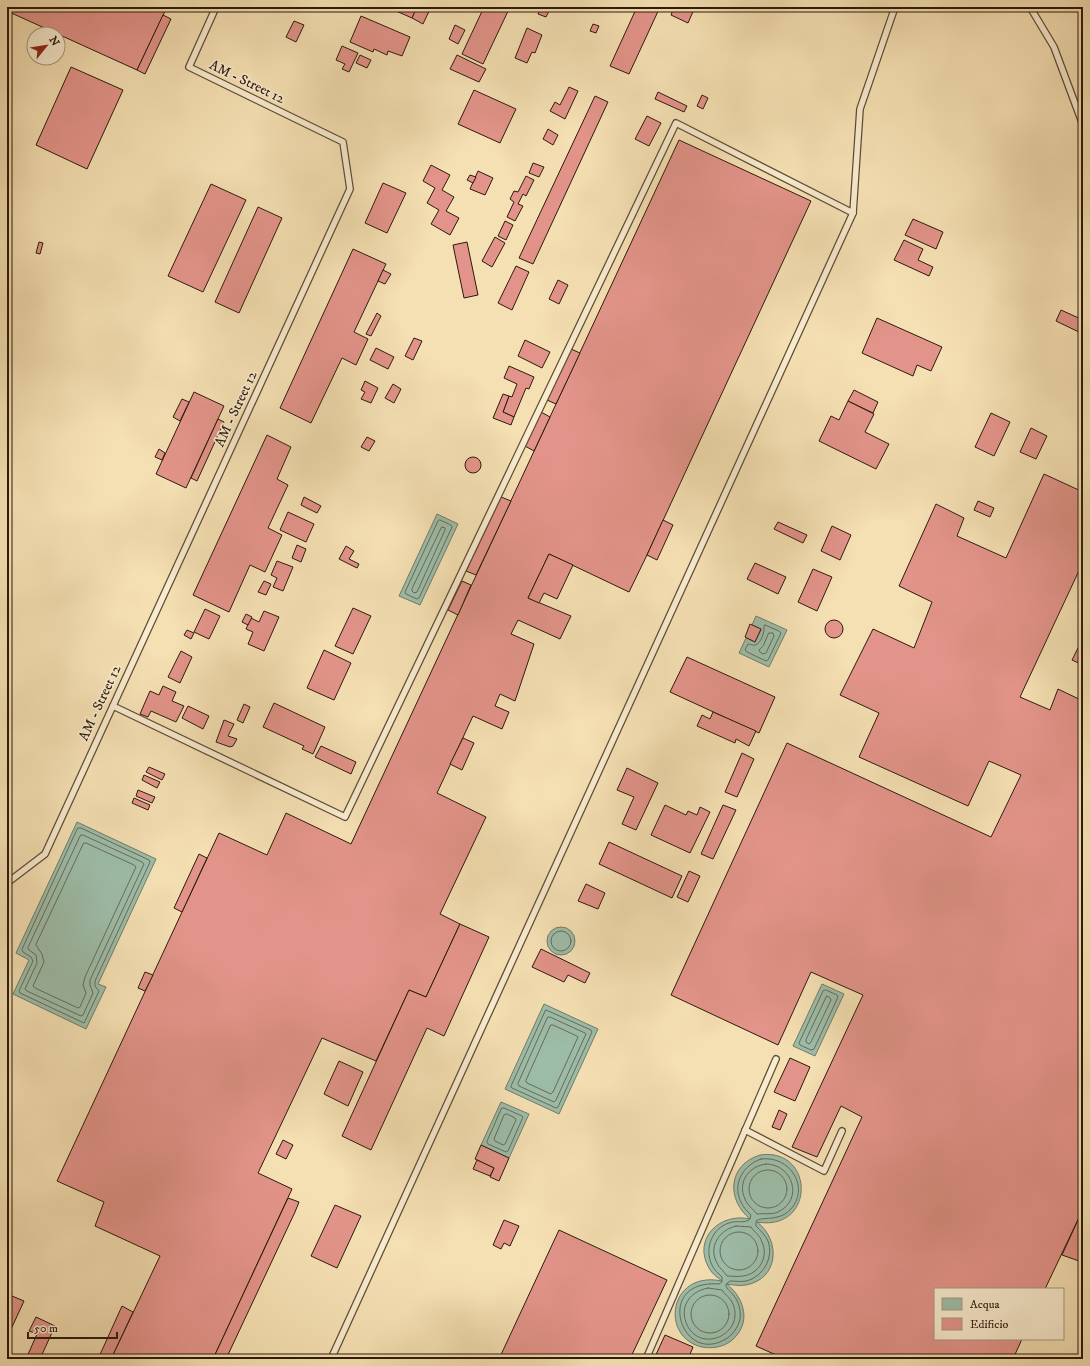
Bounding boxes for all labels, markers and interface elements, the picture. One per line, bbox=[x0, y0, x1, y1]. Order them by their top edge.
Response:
north arrow bbox=[26, 26, 66, 66]
text: N bbox=[45, 34, 62, 49]
street label: AM - Street 12 bbox=[206, 56, 288, 108]
street label: AM - Street 12 bbox=[211, 368, 261, 450]
street label: AM - Street 12 bbox=[75, 662, 125, 744]
legend bbox=[934, 1288, 1064, 1340]
text: Acqua bbox=[970, 1297, 1001, 1312]
scale bar bbox=[28, 1314, 117, 1340]
text: Edificio bbox=[970, 1317, 1009, 1332]
text: 50 m bbox=[34, 1321, 58, 1336]

